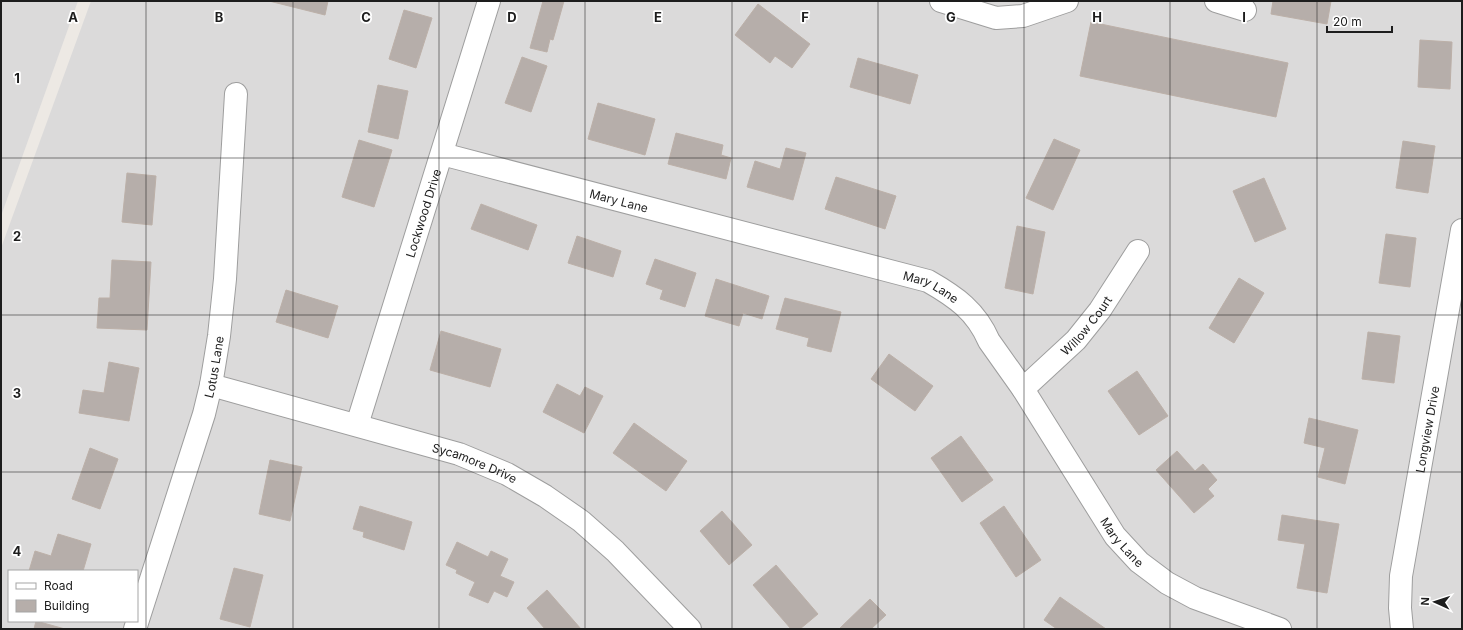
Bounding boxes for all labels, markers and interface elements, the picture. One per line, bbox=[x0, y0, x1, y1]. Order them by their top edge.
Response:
scale bar bbox=[1327, 8, 1392, 34]
text: A bbox=[68, 9, 78, 25]
text: B bbox=[215, 9, 224, 25]
text: C bbox=[361, 9, 371, 25]
text: D bbox=[507, 9, 517, 25]
text: E bbox=[654, 9, 662, 25]
text: F bbox=[801, 9, 809, 25]
text: G bbox=[946, 9, 956, 25]
text: H bbox=[1092, 9, 1102, 25]
text: I bbox=[1242, 9, 1246, 25]
text: 20 m bbox=[1333, 14, 1362, 29]
text: 1 bbox=[14, 70, 20, 86]
street label: Lockwood Drive bbox=[402, 167, 444, 259]
street label: Mary Lane bbox=[588, 185, 650, 215]
text: 2 bbox=[13, 228, 21, 244]
street label: Mary Lane bbox=[902, 267, 962, 306]
street label: Willow Court bbox=[1057, 293, 1115, 358]
street label: Lotus Lane bbox=[201, 335, 226, 399]
text: 3 bbox=[13, 385, 21, 401]
street label: Longview Drive bbox=[1412, 385, 1442, 474]
street label: Sycamore Drive bbox=[430, 439, 520, 486]
street label: Mary Lane bbox=[1098, 514, 1147, 570]
text: 4 bbox=[13, 543, 22, 559]
legend bbox=[8, 570, 138, 622]
text: Road bbox=[44, 578, 73, 593]
north arrow bbox=[1415, 582, 1455, 622]
text: N bbox=[1418, 597, 1432, 606]
text: Building bbox=[44, 598, 89, 613]

